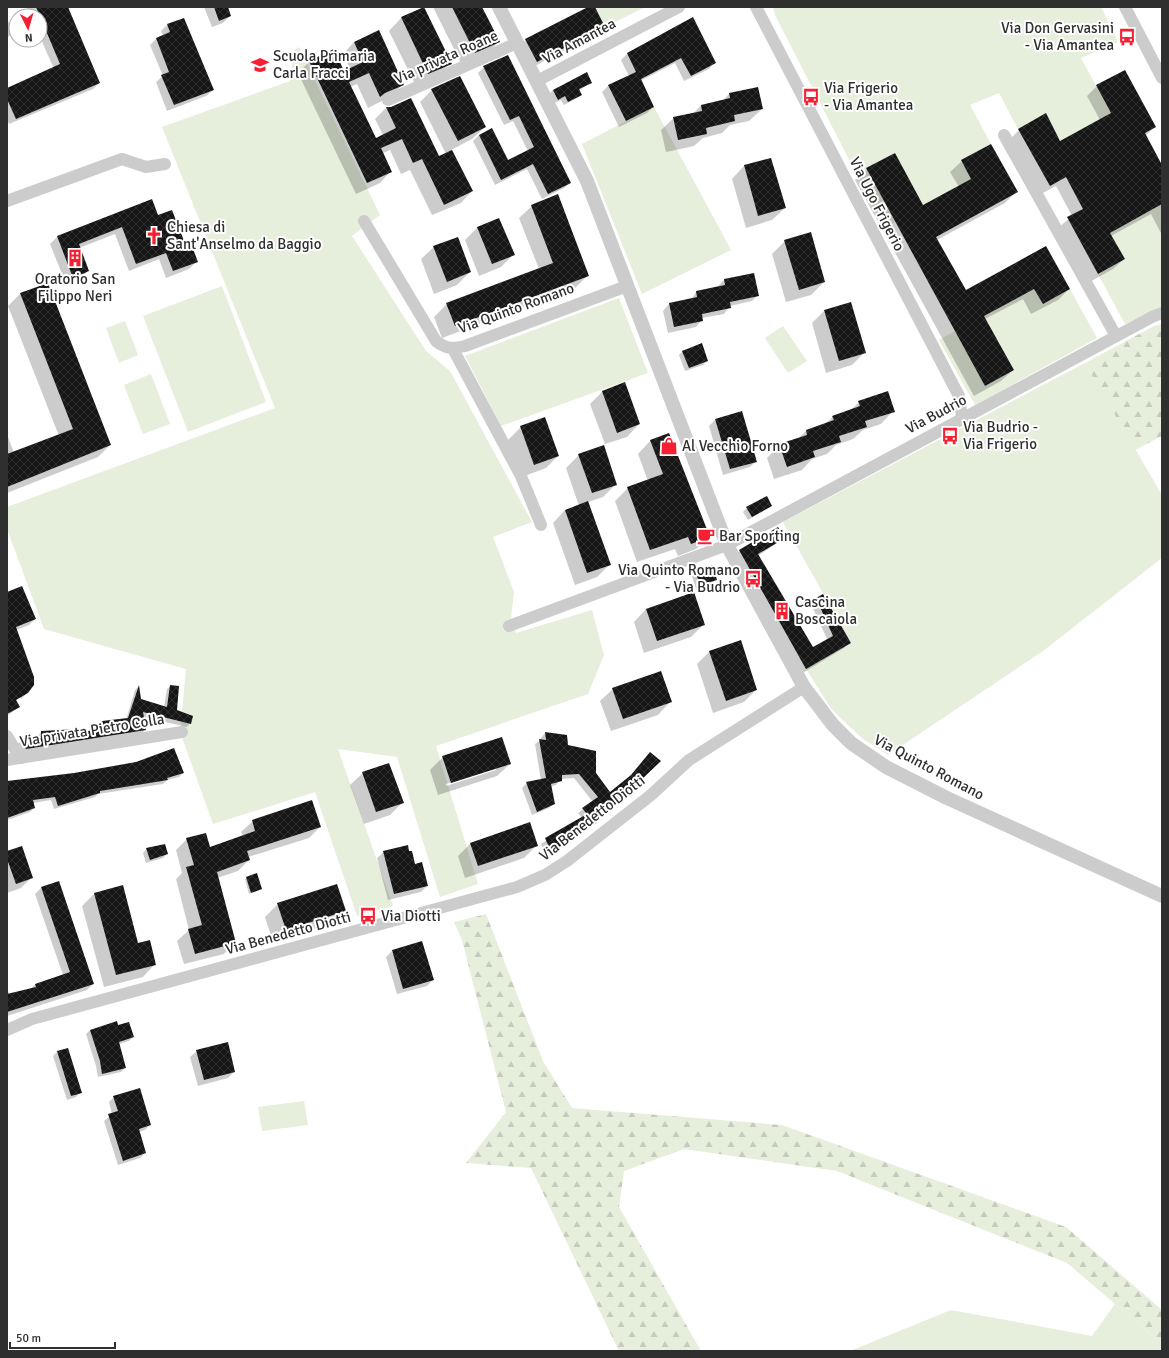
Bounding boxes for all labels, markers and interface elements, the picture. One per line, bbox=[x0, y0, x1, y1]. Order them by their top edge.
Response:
north arrow bbox=[8, 8, 48, 48]
street label: Via Amantea bbox=[539, 14, 619, 68]
place label: Via Don Gervasini - Via Amantea bbox=[1001, 19, 1114, 54]
street label: Via privata Roane bbox=[391, 26, 501, 88]
bus stop icon: Via Don Gervasini - Via Amantea bbox=[1117, 27, 1137, 47]
text: N bbox=[24, 31, 33, 44]
place label: Scuola Primaria Carla Fracci bbox=[273, 47, 375, 82]
school or university icon: Scuola Primaria Carla Fracci bbox=[250, 55, 270, 75]
place label: Via Frigerio - Via Amantea bbox=[824, 79, 913, 114]
bus stop icon: Via Frigerio - Via Amantea bbox=[801, 87, 821, 107]
street label: Via Ugo Frigerio bbox=[846, 154, 908, 254]
place label: Chiesa di Sant'Anselmo da Baggio bbox=[167, 218, 322, 253]
church icon: Chiesa di Sant'Anselmo da Baggio bbox=[144, 226, 164, 246]
building icon: Oratorio San Filippo Neri bbox=[65, 248, 85, 268]
place label: Oratorio San Filippo Neri bbox=[35, 270, 115, 305]
street label: Via Quinto Romano bbox=[456, 279, 577, 337]
street label: Via Budrio bbox=[902, 390, 970, 438]
place label: Via Budrio - Via Frigerio bbox=[963, 418, 1038, 453]
bus stop icon: Via Budrio - Via Frigerio bbox=[940, 426, 960, 446]
shop icon: Al Vecchio Forno bbox=[659, 436, 679, 456]
place label: Al Vecchio Forno bbox=[682, 437, 788, 455]
cafe icon: Bar Sporting bbox=[696, 526, 716, 546]
place label: Bar Sporting bbox=[719, 527, 800, 545]
place label: Via Quinto Romano - Via Budrio bbox=[618, 561, 740, 596]
bus stop icon: Via Quinto Romano - Via Budrio bbox=[743, 569, 763, 589]
place label: Cascina Boscaiola bbox=[795, 593, 857, 628]
building icon: Cascina Boscaiola bbox=[772, 601, 792, 621]
street label: Via privata Pietro Colla bbox=[18, 710, 166, 750]
street label: Via Quinto Romano bbox=[871, 730, 987, 804]
street label: Via Benedetto Diotti bbox=[536, 771, 648, 865]
bus stop icon: Via Diotti bbox=[358, 906, 378, 926]
place label: Via Diotti bbox=[381, 907, 441, 925]
street label: Via Benedetto Diotti bbox=[223, 908, 353, 958]
scale bar bbox=[10, 1324, 115, 1350]
text: 50 m bbox=[16, 1331, 41, 1346]

